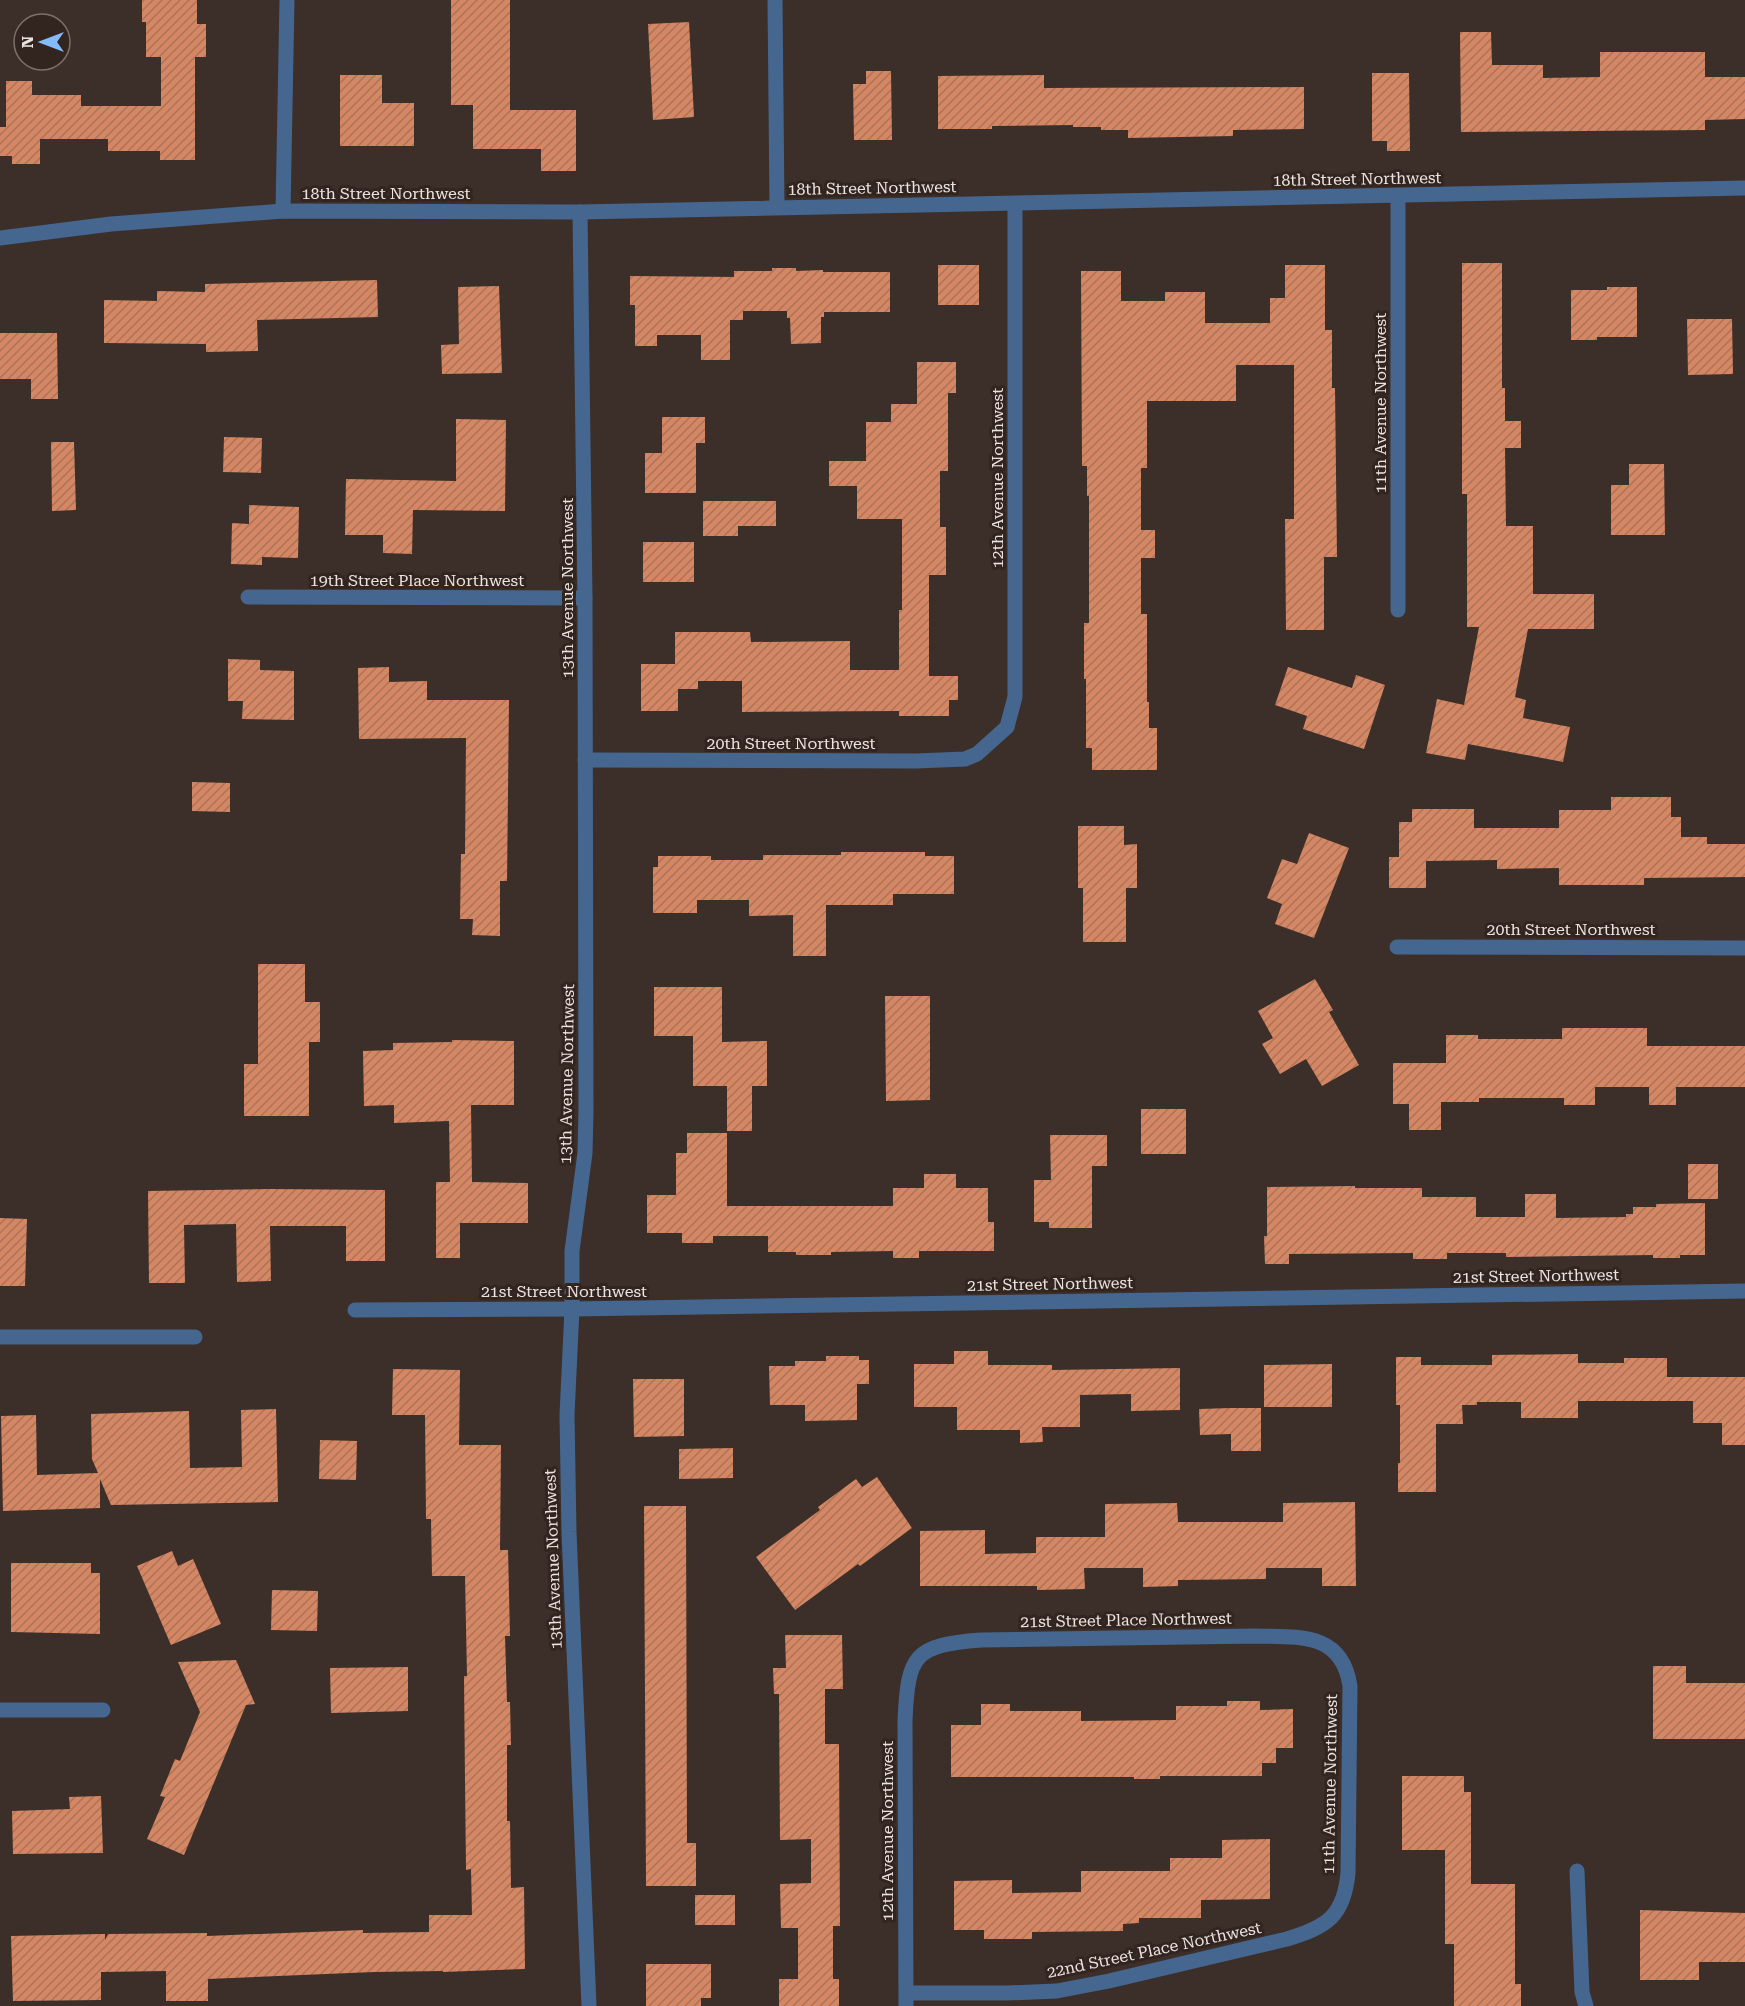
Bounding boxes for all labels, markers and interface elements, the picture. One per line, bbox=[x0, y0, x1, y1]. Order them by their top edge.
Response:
north arrow bbox=[12, 12, 72, 72]
text: N bbox=[18, 36, 37, 48]
street label: 18th Street Northwest bbox=[1272, 168, 1442, 190]
street label: 18th Street Northwest bbox=[787, 177, 957, 199]
street label: 18th Street Northwest bbox=[302, 184, 470, 203]
street label: 11th Avenue Northwest bbox=[1371, 313, 1390, 493]
street label: 12th Avenue Northwest bbox=[988, 388, 1007, 568]
street label: 13th Avenue Northwest bbox=[558, 498, 577, 678]
street label: 19th Street Place Northwest bbox=[310, 571, 524, 590]
street label: 20th Street Northwest bbox=[707, 734, 875, 753]
street label: 20th Street Northwest bbox=[1487, 920, 1655, 939]
street label: 13th Avenue Northwest bbox=[556, 984, 578, 1164]
street label: 21st Street Northwest bbox=[1453, 1265, 1619, 1287]
street label: 21st Street Northwest bbox=[967, 1273, 1133, 1295]
street label: 21st Street Northwest bbox=[481, 1282, 647, 1301]
street label: 13th Avenue Northwest bbox=[540, 1469, 566, 1649]
street label: 21st Street Place Northwest bbox=[1020, 1609, 1232, 1631]
street label: 11th Avenue Northwest bbox=[1319, 1694, 1341, 1874]
street label: 12th Avenue Northwest bbox=[878, 1741, 897, 1921]
street label: 22nd Street Place Northwest bbox=[1045, 1918, 1263, 1982]

